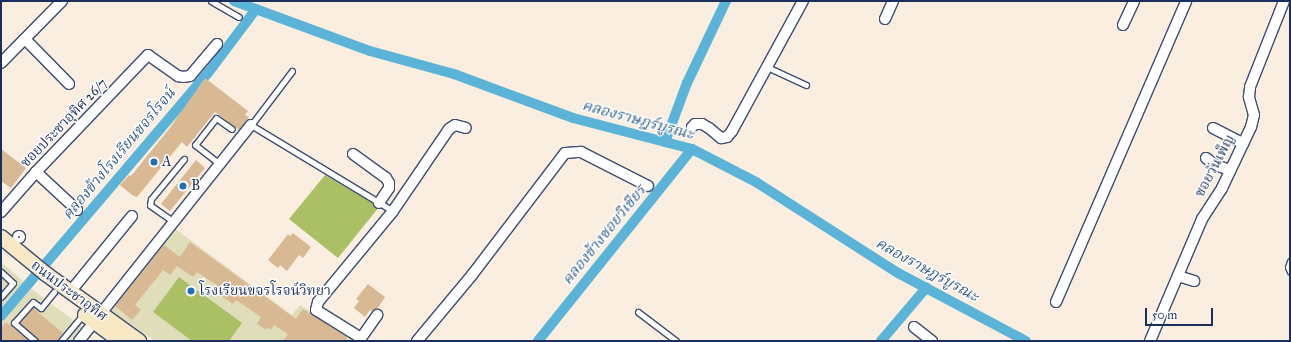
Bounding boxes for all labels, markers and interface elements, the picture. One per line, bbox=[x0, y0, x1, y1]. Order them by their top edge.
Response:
street label: ซอยประชาอุทิศ 26/7 bbox=[17, 75, 111, 171]
water label: คลองข้างโรงเรียนขจรโรจน์ bbox=[59, 85, 179, 223]
water label: คลองราษฎร์บูรณะ bbox=[580, 96, 696, 144]
street label: ซอยวันเพ็ญ bbox=[1191, 132, 1239, 200]
place label: A bbox=[162, 154, 171, 170]
marker: A bbox=[149, 157, 159, 167]
place label: B bbox=[191, 178, 200, 194]
marker: B bbox=[178, 181, 188, 191]
water label: คลองข้างซอยวิเชียร bbox=[558, 182, 650, 288]
water label: คลองราษฎร์บูรณะ bbox=[872, 234, 982, 306]
street label: ถนนประชาอุทิศ bbox=[28, 257, 110, 325]
place label: โรงเรียนขจรโรจน์วิทยา bbox=[199, 283, 331, 299]
marker: โรงเรียนขจรโรจน์วิทยา bbox=[186, 286, 196, 296]
scale bar bbox=[1147, 300, 1215, 326]
text: 50 m bbox=[1152, 308, 1177, 322]

